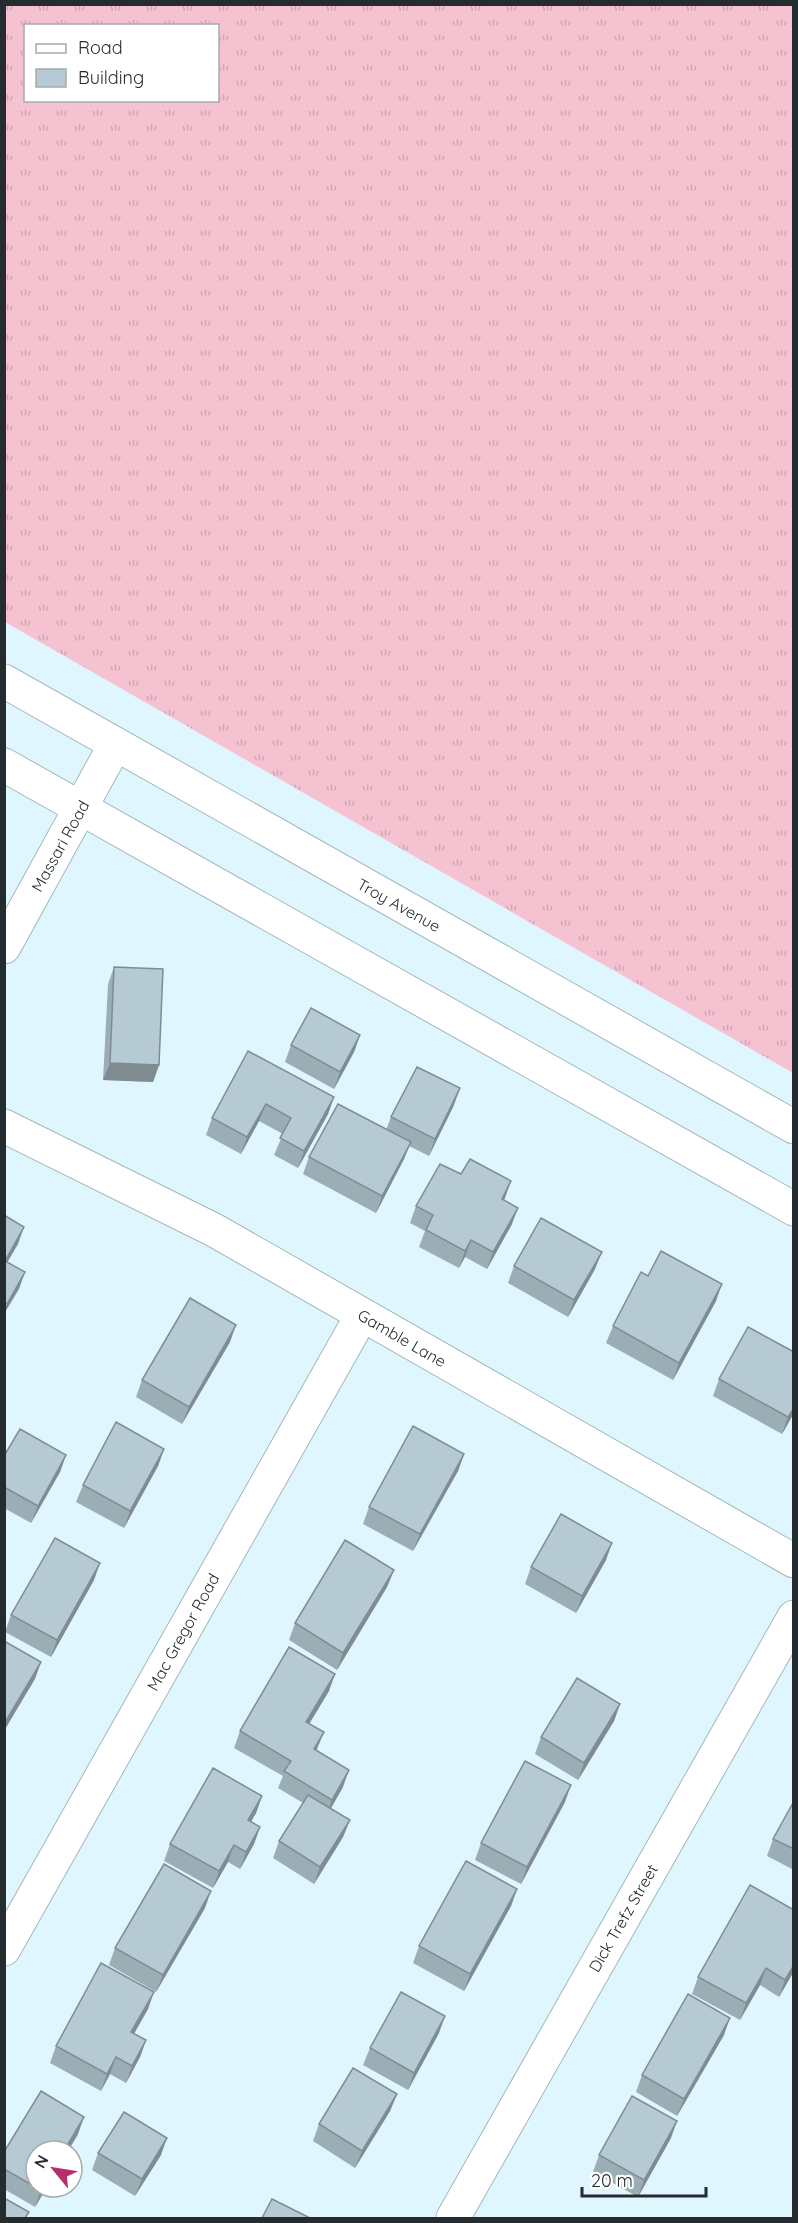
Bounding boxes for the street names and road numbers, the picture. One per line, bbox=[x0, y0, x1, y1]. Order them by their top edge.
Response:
street label: Massari Road bbox=[27, 797, 93, 895]
street label: Troy Avenue bbox=[354, 874, 444, 936]
street label: Gamble Lane bbox=[354, 1305, 450, 1371]
street label: Mac Gregor Road bbox=[142, 1570, 224, 1694]
street label: Dick Trefz Street bbox=[584, 1860, 662, 1976]

